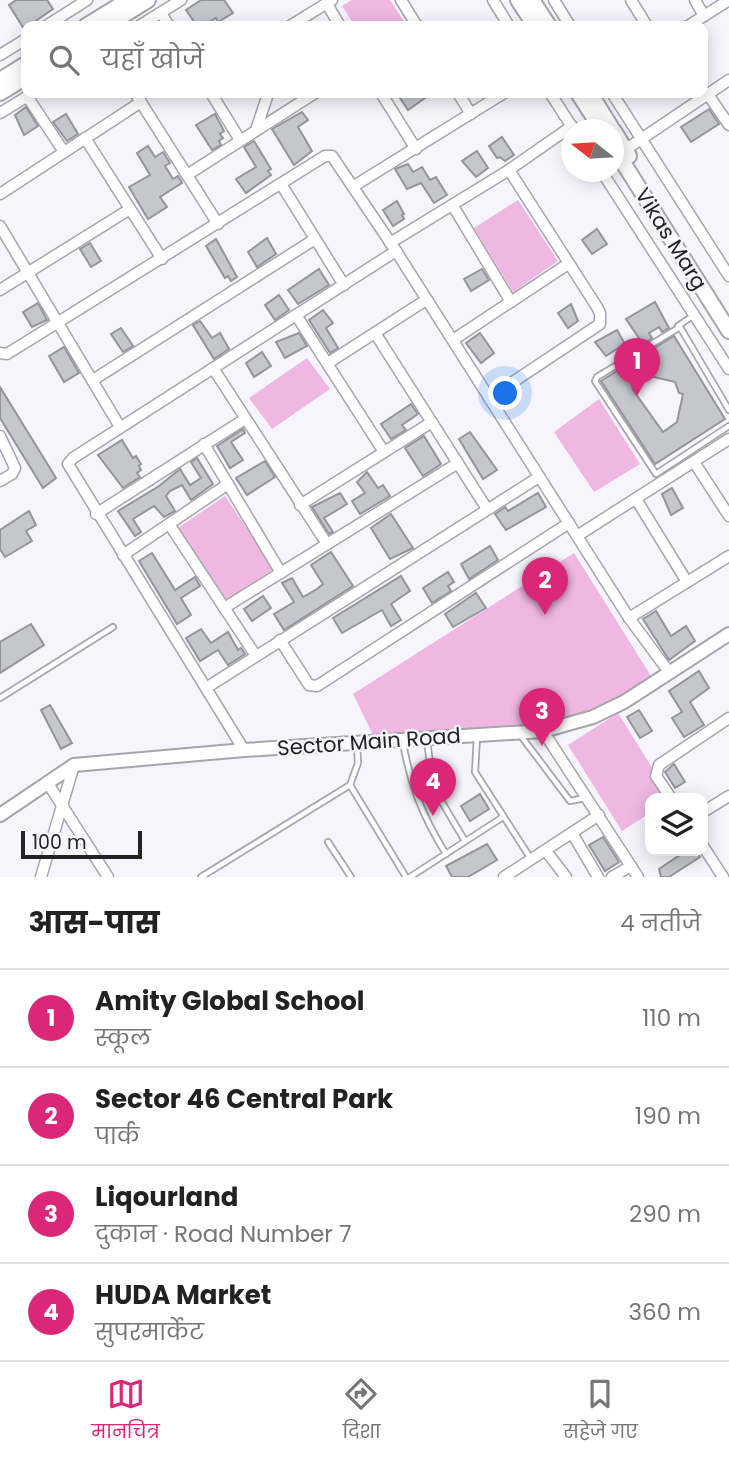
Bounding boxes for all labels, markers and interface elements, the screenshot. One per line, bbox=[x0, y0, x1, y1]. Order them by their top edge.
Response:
search box bbox=[21, 21, 708, 98]
icon: search bbox=[45, 41, 83, 79]
text: यहाँ खोजें bbox=[101, 41, 204, 77]
north arrow bbox=[561, 119, 624, 182]
street label: Vikas Marg bbox=[629, 182, 714, 295]
pin: 1 bbox=[614, 338, 660, 396]
your location bbox=[488, 376, 522, 410]
pin: 2 bbox=[522, 557, 568, 615]
pin: 3 bbox=[519, 688, 565, 746]
street label: Sector Main Road bbox=[276, 721, 462, 762]
pin: 4 bbox=[410, 758, 456, 816]
map controls bbox=[645, 793, 708, 856]
button: layers bbox=[645, 793, 708, 856]
scale bar bbox=[21, 828, 142, 860]
text: 100 m bbox=[32, 829, 87, 856]
text: आस-पास bbox=[28, 901, 160, 944]
text: 4 नतीजे bbox=[620, 907, 701, 939]
text: Amity Global School bbox=[95, 983, 364, 1019]
text: 1 bbox=[47, 1002, 55, 1034]
text: 110 m bbox=[642, 1002, 701, 1034]
text: स्कूल bbox=[95, 1022, 151, 1054]
text: Sector 46 Central Park bbox=[95, 1081, 393, 1117]
text: 2 bbox=[44, 1100, 58, 1132]
text: 190 m bbox=[635, 1100, 701, 1132]
text: पार्क bbox=[95, 1120, 140, 1152]
text: Liqourland bbox=[95, 1179, 238, 1215]
text: 3 bbox=[44, 1198, 58, 1230]
text: 290 m bbox=[629, 1198, 701, 1230]
text: दुकान · Road Number 7 bbox=[95, 1218, 352, 1250]
text: HUDA Market bbox=[95, 1277, 271, 1313]
text: 4 bbox=[43, 1296, 59, 1328]
text: 360 m bbox=[629, 1296, 701, 1328]
text: सुपरमार्केट bbox=[95, 1316, 204, 1348]
tab: मानचित्र bbox=[91, 1375, 160, 1446]
tab: दिशा bbox=[342, 1375, 381, 1446]
tab: सहेजे गए bbox=[563, 1375, 638, 1446]

